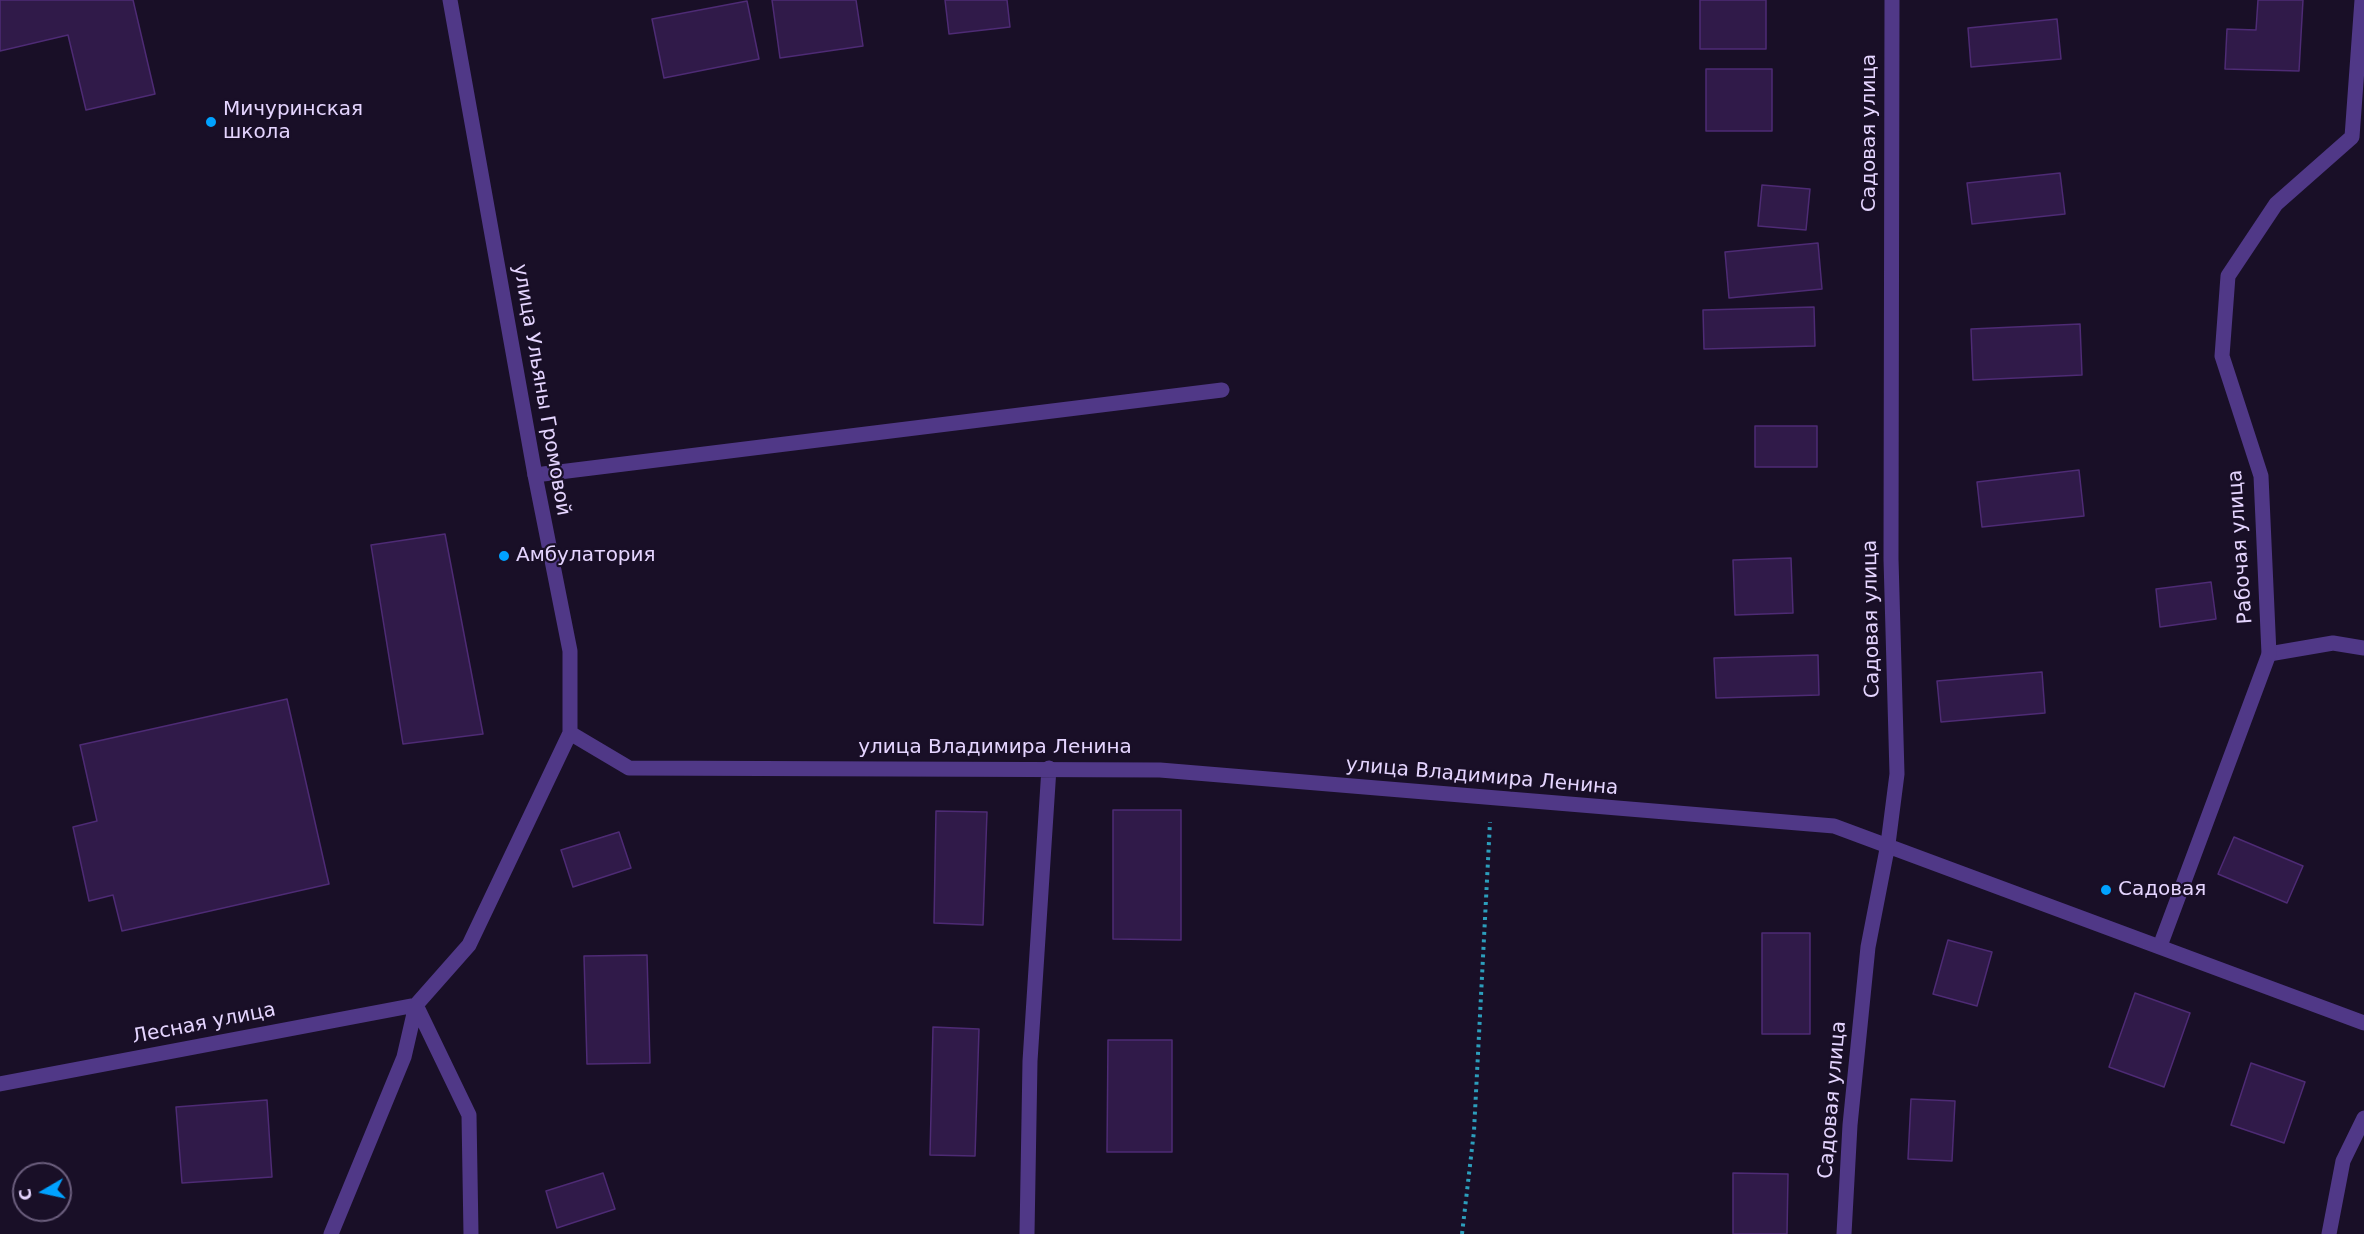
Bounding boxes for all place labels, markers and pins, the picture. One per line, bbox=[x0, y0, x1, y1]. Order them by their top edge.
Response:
place label: Мичуринская школа bbox=[223, 98, 363, 145]
marker: Мичуринская школа bbox=[204, 115, 218, 129]
place label: Амбулатория bbox=[516, 544, 656, 568]
marker: Амбулатория bbox=[497, 549, 511, 563]
place label: Садовая bbox=[2118, 878, 2206, 902]
marker: Садовая bbox=[2099, 883, 2113, 897]

